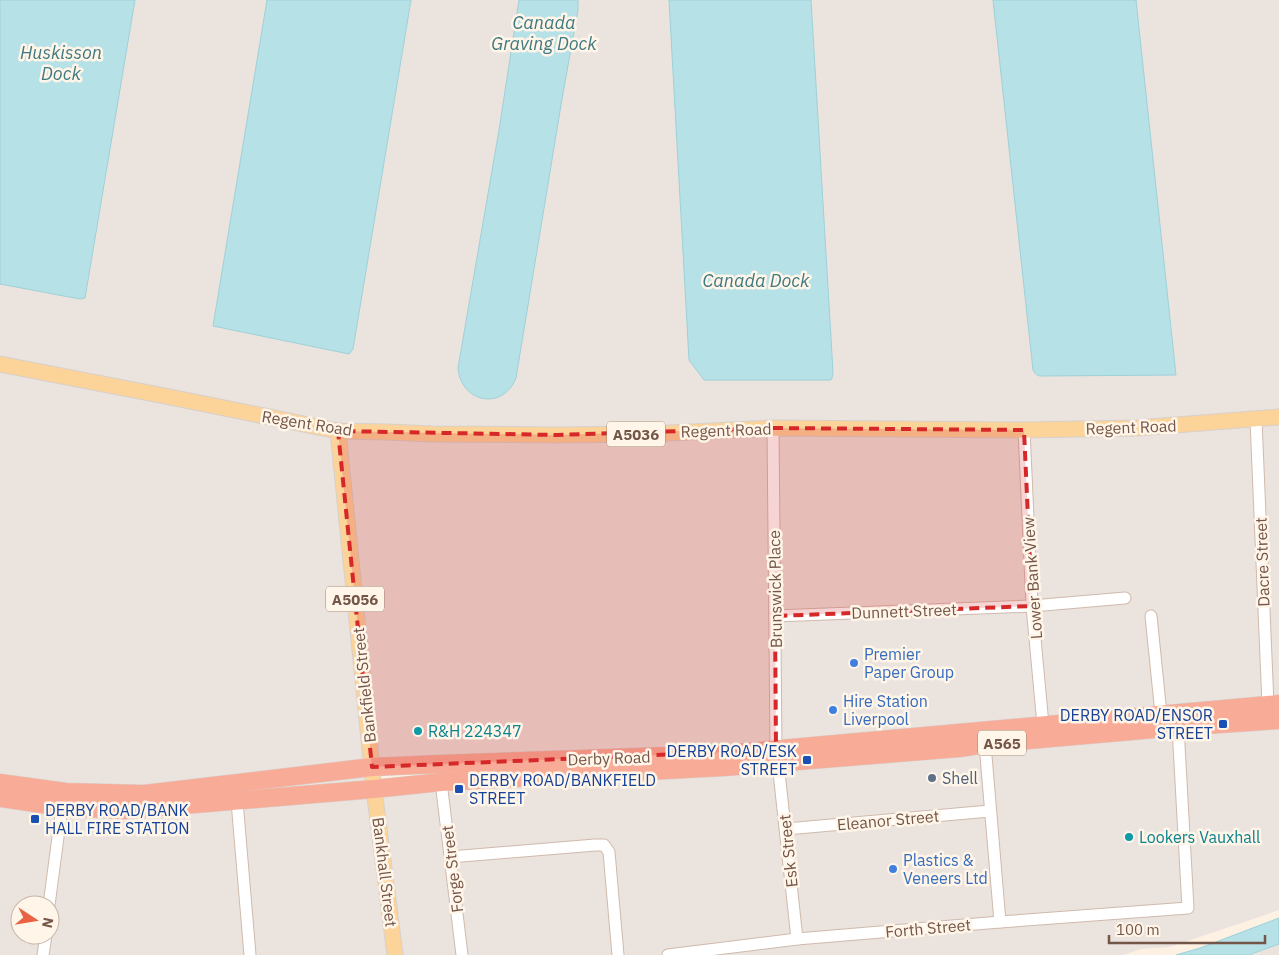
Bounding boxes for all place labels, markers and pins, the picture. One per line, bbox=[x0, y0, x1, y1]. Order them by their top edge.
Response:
place label: Premier Paper Group bbox=[864, 644, 954, 682]
marker: Premier Paper Group bbox=[848, 657, 860, 669]
place label: Hire Station Liverpool bbox=[843, 691, 928, 729]
marker: Hire Station Liverpool bbox=[827, 704, 839, 716]
place label: DERBY ROAD/ENSOR STREET bbox=[1060, 705, 1213, 743]
marker: DERBY ROAD/ENSOR STREET bbox=[1217, 718, 1229, 730]
place label: R&H 224347 bbox=[428, 721, 522, 741]
marker: R&H 224347 bbox=[412, 725, 424, 737]
place label: DERBY ROAD/ESK STREET bbox=[667, 741, 797, 779]
marker: DERBY ROAD/ESK STREET bbox=[801, 754, 813, 766]
place label: Shell bbox=[942, 768, 978, 788]
place label: DERBY ROAD/BANKFIELD STREET bbox=[469, 770, 656, 808]
marker: Shell bbox=[926, 772, 938, 784]
marker: DERBY ROAD/BANKFIELD STREET bbox=[453, 783, 465, 795]
place label: DERBY ROAD/BANK HALL FIRE STATION bbox=[45, 800, 190, 838]
marker: DERBY ROAD/BANK HALL FIRE STATION bbox=[29, 813, 41, 825]
place label: Lookers Vauxhall bbox=[1139, 827, 1260, 847]
marker: Lookers Vauxhall bbox=[1123, 831, 1135, 843]
place label: Plastics & Veneers Ltd bbox=[903, 850, 988, 888]
marker: Plastics & Veneers Ltd bbox=[887, 863, 899, 875]

